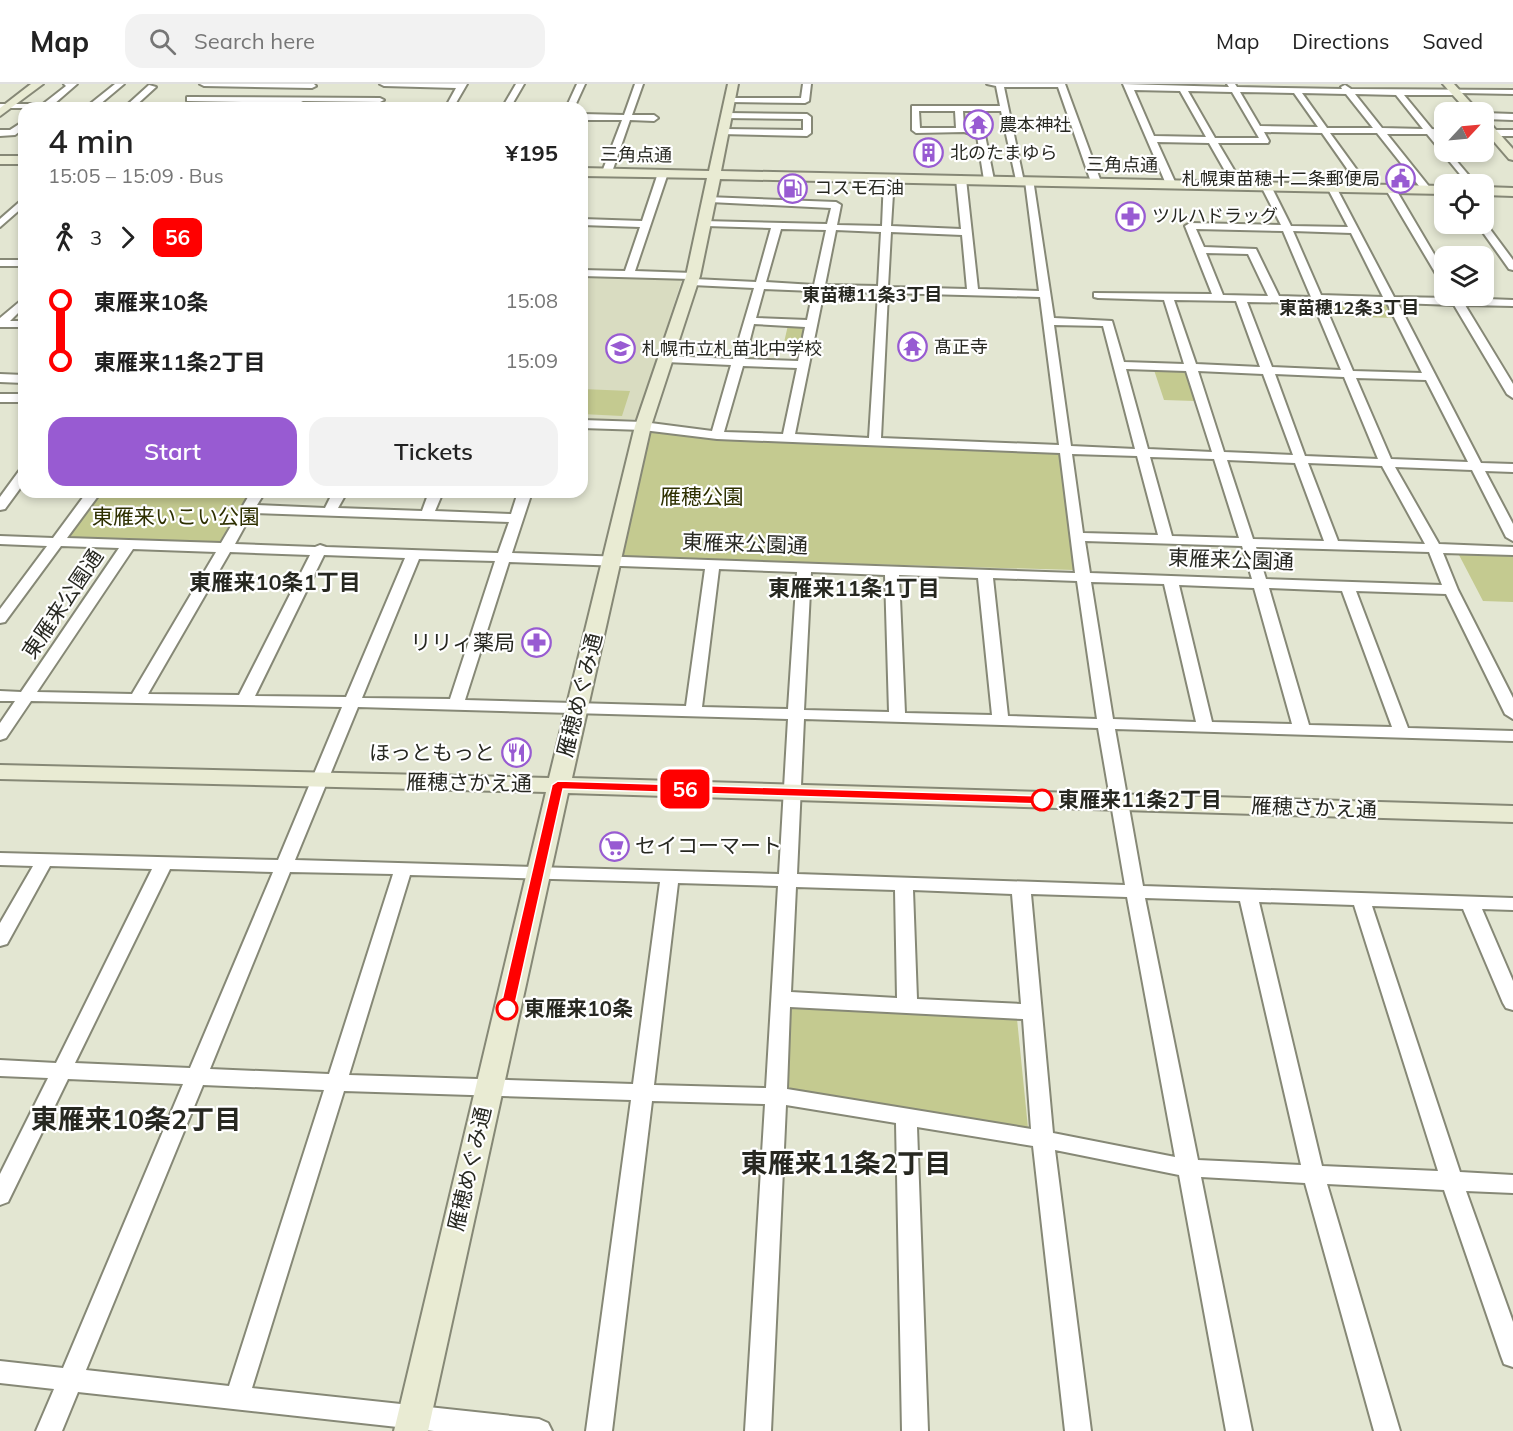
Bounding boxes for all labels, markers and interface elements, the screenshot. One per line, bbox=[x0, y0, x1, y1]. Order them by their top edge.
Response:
search box bbox=[125, 14, 545, 68]
text: Map bbox=[30, 24, 89, 59]
icon: search bbox=[146, 25, 179, 58]
text: Search here bbox=[194, 27, 315, 55]
text: Map bbox=[1216, 28, 1259, 54]
text: Directions bbox=[1292, 28, 1389, 54]
text: Saved bbox=[1422, 28, 1483, 54]
north arrow bbox=[1434, 102, 1494, 162]
map controls bbox=[1434, 102, 1494, 306]
temple icon: 農本神社 bbox=[962, 109, 994, 141]
place label: 農本神社 bbox=[999, 113, 1071, 136]
text: 4 min bbox=[48, 120, 134, 161]
building icon: 北のたまゆら bbox=[913, 137, 945, 169]
text: ¥195 bbox=[505, 139, 558, 167]
place label: 北のたまゆら bbox=[950, 141, 1057, 164]
street label: 三角点通 bbox=[600, 142, 672, 167]
street label: 三角点通 bbox=[1086, 152, 1158, 177]
text: 15:05 – 15:09 · Bus bbox=[48, 163, 224, 188]
public building icon: 札幌東苗穂十二条郵便局 bbox=[1385, 163, 1417, 195]
place label: 札幌東苗穂十二条郵便局 bbox=[1182, 167, 1380, 190]
fuel station icon: コスモ石油 bbox=[777, 172, 809, 204]
button: locate bbox=[1434, 174, 1494, 234]
place label: コスモ石油 bbox=[814, 176, 904, 199]
pharmacy icon: ツルハドラッグ bbox=[1115, 200, 1147, 232]
place label: ツルハドラッグ bbox=[1152, 204, 1278, 227]
icon: walk bbox=[48, 221, 81, 254]
icon: forward bbox=[111, 221, 144, 254]
text: 56 bbox=[165, 224, 190, 250]
text: 3 bbox=[90, 225, 102, 250]
button: layers bbox=[1434, 246, 1494, 306]
district label: 東苗穂11条3丁目 bbox=[802, 283, 942, 306]
text: 東雁来10条 bbox=[94, 288, 208, 316]
text: 15:08 bbox=[505, 288, 558, 313]
district label: 東苗穂12条3丁目 bbox=[1279, 296, 1419, 319]
temple icon: 髙正寺 bbox=[897, 331, 929, 363]
school or university icon: 札幌市立札苗北中学校 bbox=[605, 333, 637, 365]
place label: 髙正寺 bbox=[934, 335, 988, 358]
place label: 札幌市立札苗北中学校 bbox=[642, 337, 822, 360]
text: 東雁来11条2丁目 bbox=[94, 348, 266, 376]
text: 15:09 bbox=[505, 348, 558, 373]
button: Start bbox=[48, 417, 297, 486]
button: Tickets bbox=[309, 417, 558, 486]
park label: 雁穂公園 bbox=[660, 483, 744, 509]
park label: 東雁来いこい公園 bbox=[92, 503, 260, 529]
street label: 東雁来公園通 bbox=[682, 528, 808, 558]
street label: 東雁来公園通 bbox=[16, 544, 108, 663]
street label: 東雁来公園通 bbox=[1168, 544, 1294, 574]
district label: 東雁来10条1丁目 bbox=[189, 568, 361, 596]
district label: 東雁来11条1丁目 bbox=[768, 574, 940, 602]
pharmacy icon: リリィ薬局 bbox=[520, 627, 552, 659]
place label: リリィ薬局 bbox=[410, 629, 515, 655]
street label: 雁穂めぐみ通 bbox=[551, 630, 607, 759]
restaurant icon: ほっともっと bbox=[500, 737, 532, 769]
place label: ほっともっと bbox=[369, 739, 495, 765]
street label: 雁穂さかえ通 bbox=[406, 768, 532, 796]
line badge: 56 bbox=[658, 770, 712, 808]
text: 56 bbox=[672, 776, 698, 802]
place label: 東雁来11条2丁目 bbox=[1058, 786, 1222, 812]
marker: 東雁来11条2丁目 bbox=[1031, 789, 1053, 811]
street label: 雁穂さかえ通 bbox=[1251, 792, 1377, 822]
supermarket icon: セイコーマート bbox=[598, 830, 630, 862]
place label: セイコーマート bbox=[635, 832, 782, 858]
place label: 東雁来10条 bbox=[524, 995, 633, 1021]
marker: 東雁来10条 bbox=[496, 998, 518, 1020]
district label: 東雁来10条2丁目 bbox=[31, 1102, 241, 1136]
street label: 雁穂めぐみ通 bbox=[442, 1104, 496, 1233]
district label: 東雁来11条2丁目 bbox=[741, 1146, 951, 1180]

